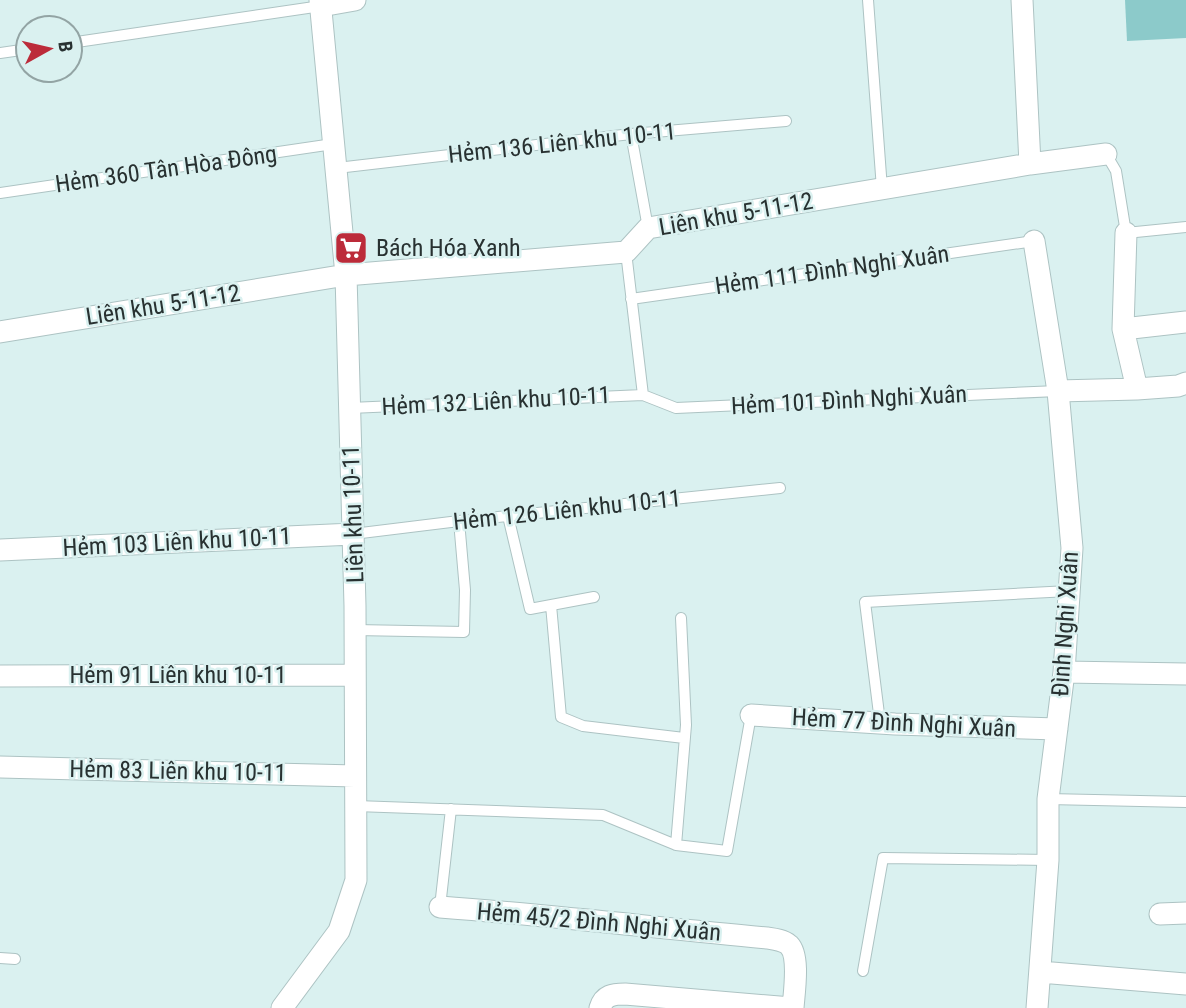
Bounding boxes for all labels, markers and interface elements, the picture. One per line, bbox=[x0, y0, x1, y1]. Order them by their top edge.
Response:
north arrow bbox=[14, 14, 84, 84]
text: B bbox=[53, 40, 77, 54]
street label: Hẻm 136 Liên khu 10-11 bbox=[447, 117, 677, 169]
street label: Hẻm 360 Tân Hòa Đông bbox=[53, 140, 279, 198]
street label: Liên khu 5-11-12 bbox=[657, 187, 815, 241]
supermarket icon: Bách Hóa Xanh bbox=[332, 229, 370, 267]
place label: Bách Hóa Xanh bbox=[376, 234, 521, 262]
street label: Hẻm 111 Đình Nghi Xuân bbox=[713, 240, 951, 300]
street label: Liên khu 5-11-12 bbox=[84, 279, 242, 331]
street label: Hẻm 101 Đình Nghi Xuân bbox=[730, 380, 968, 420]
street label: Hẻm 132 Liên khu 10-11 bbox=[381, 381, 611, 421]
street label: Liên khu 10-11 bbox=[337, 444, 369, 584]
street label: Hẻm 126 Liên khu 10-11 bbox=[452, 484, 682, 536]
street label: Hẻm 103 Liên khu 10-11 bbox=[62, 522, 292, 562]
street label: Đình Nghi Xuân bbox=[1046, 550, 1084, 698]
street label: Hẻm 91 Liên khu 10-11 bbox=[69, 661, 287, 689]
street label: Hẻm 77 Đình Nghi Xuân bbox=[791, 703, 1017, 743]
street label: Hẻm 83 Liên khu 10-11 bbox=[69, 755, 287, 787]
street label: Hẻm 45/2 Đình Nghi Xuân bbox=[476, 897, 722, 947]

